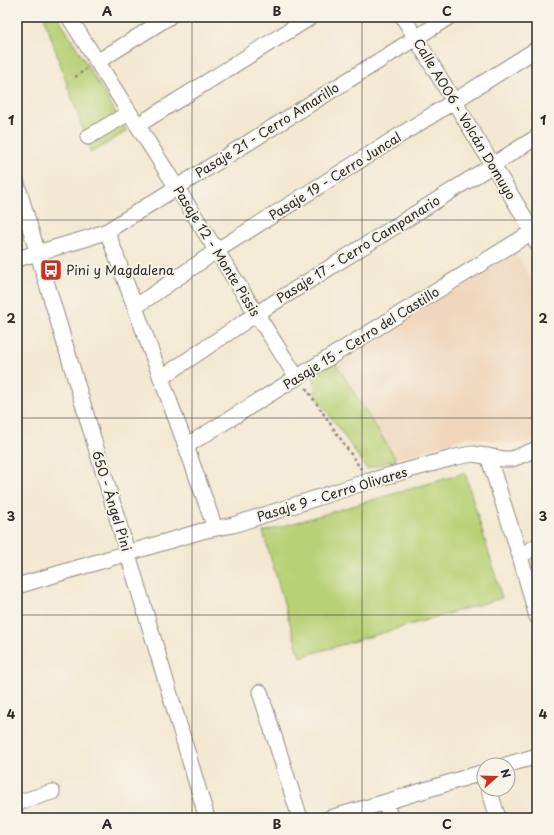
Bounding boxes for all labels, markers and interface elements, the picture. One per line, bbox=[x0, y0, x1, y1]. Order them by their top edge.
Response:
text: A bbox=[102, 1, 112, 20]
text: B bbox=[273, 1, 282, 20]
text: C bbox=[442, 1, 452, 20]
street label: Calle A006 - Volcán Domuyo bbox=[410, 35, 521, 203]
street label: Pasaje 21 - Cerro Amarillo bbox=[191, 77, 342, 182]
text: 1 bbox=[8, 110, 14, 129]
text: 1 bbox=[540, 110, 546, 129]
street label: Pasaje 19 - Cerro Juncal bbox=[265, 127, 405, 224]
street label: Pasaje 12 - Monte Pissis bbox=[169, 182, 266, 320]
street label: Pasaje 17 - Cerro Campanario bbox=[272, 190, 443, 307]
bus stop icon: Pini y Magdalena bbox=[38, 257, 64, 283]
place label: Pini y Magdalena bbox=[66, 260, 175, 279]
street label: Pasaje 15 - Cerro del Castillo bbox=[279, 282, 442, 394]
text: 2 bbox=[6, 308, 16, 327]
text: 2 bbox=[538, 308, 548, 327]
street label: 650 - Ángel Pini bbox=[88, 448, 137, 554]
street label: Pasaje 9 - Cerro Olivares bbox=[254, 462, 409, 525]
text: 3 bbox=[7, 506, 16, 525]
text: 3 bbox=[539, 506, 548, 525]
text: 4 bbox=[7, 704, 16, 723]
text: 4 bbox=[539, 704, 548, 723]
north arrow bbox=[476, 757, 516, 797]
text: N bbox=[496, 766, 515, 781]
text: A bbox=[102, 814, 112, 833]
text: B bbox=[273, 814, 282, 833]
text: C bbox=[442, 814, 452, 833]

